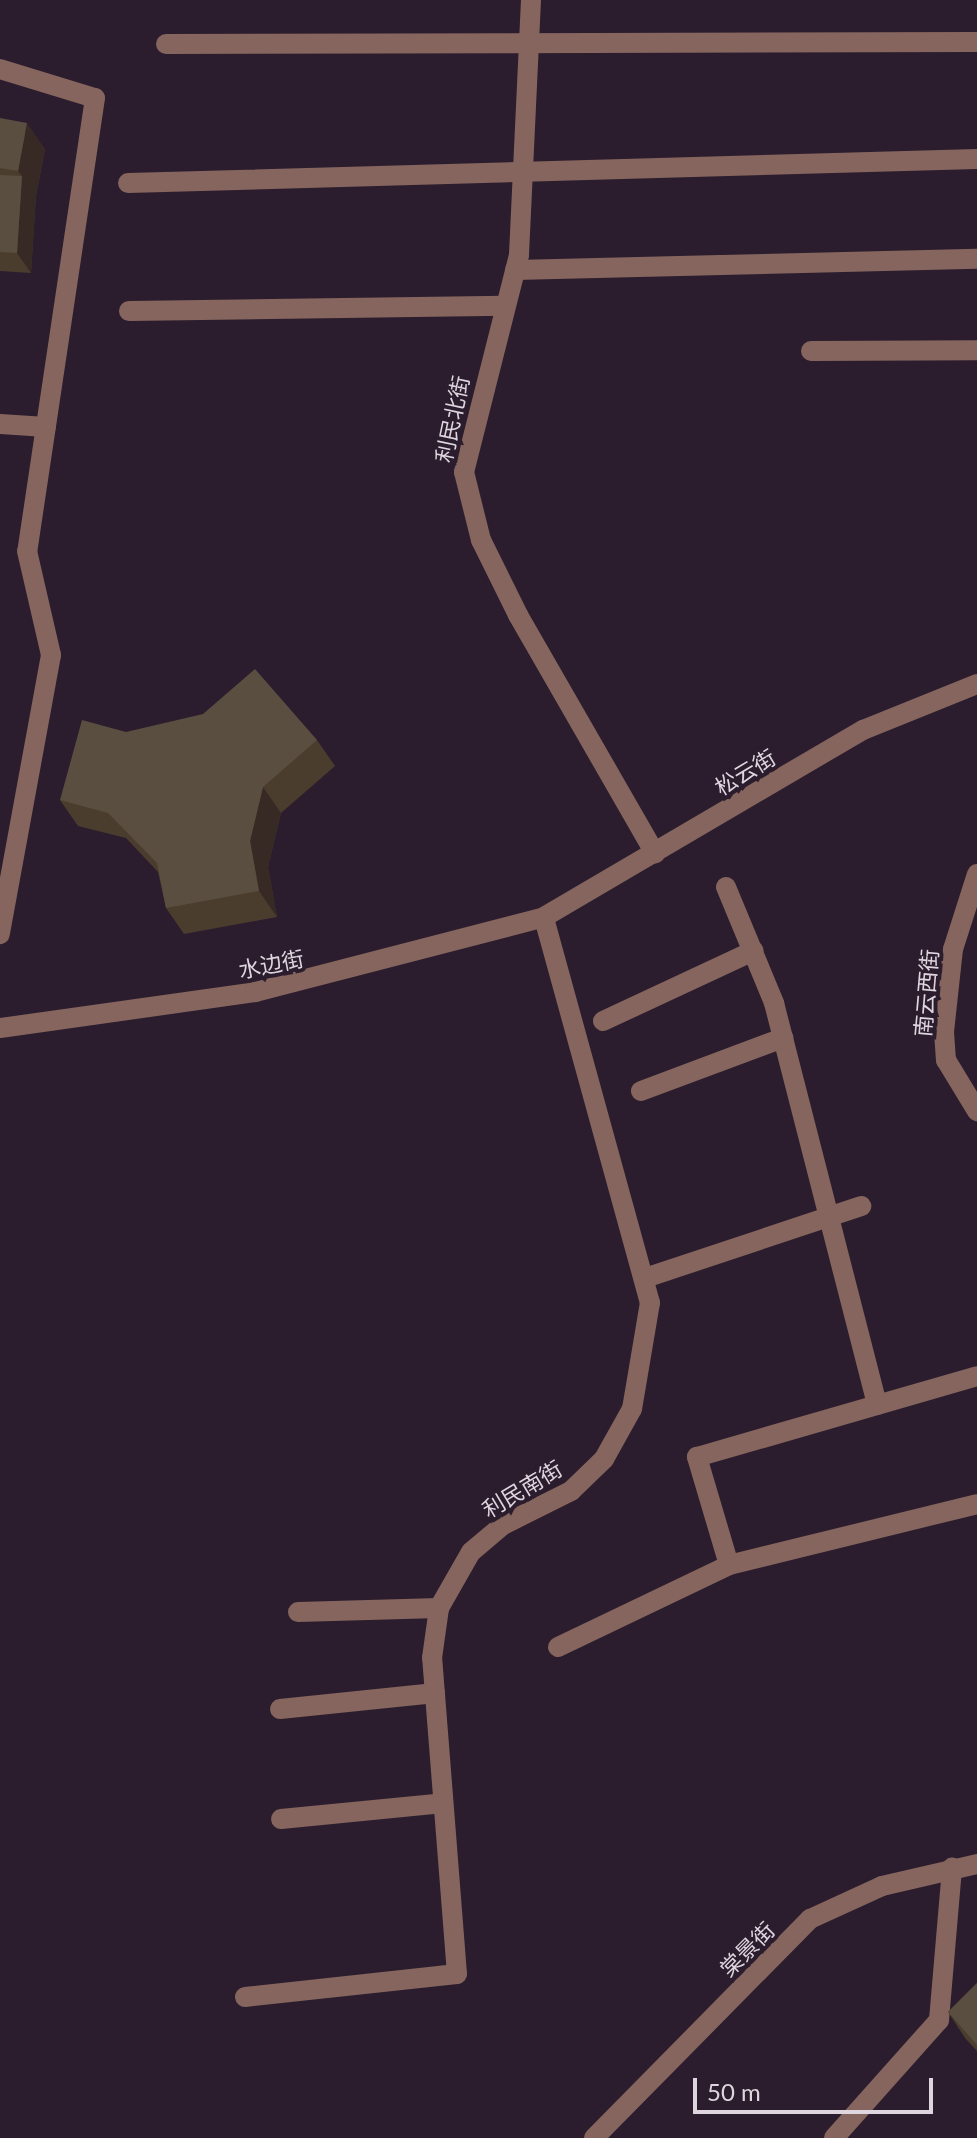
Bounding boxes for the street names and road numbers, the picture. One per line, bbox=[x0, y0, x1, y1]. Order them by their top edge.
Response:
street label: 利民北街 bbox=[430, 373, 474, 465]
street label: 松云街 bbox=[710, 744, 780, 800]
street label: 水边街 bbox=[236, 945, 306, 983]
street label: 南云西街 bbox=[909, 948, 943, 1038]
street label: 利民南街 bbox=[477, 1455, 567, 1523]
street label: 棠景街 bbox=[714, 1916, 780, 1982]

